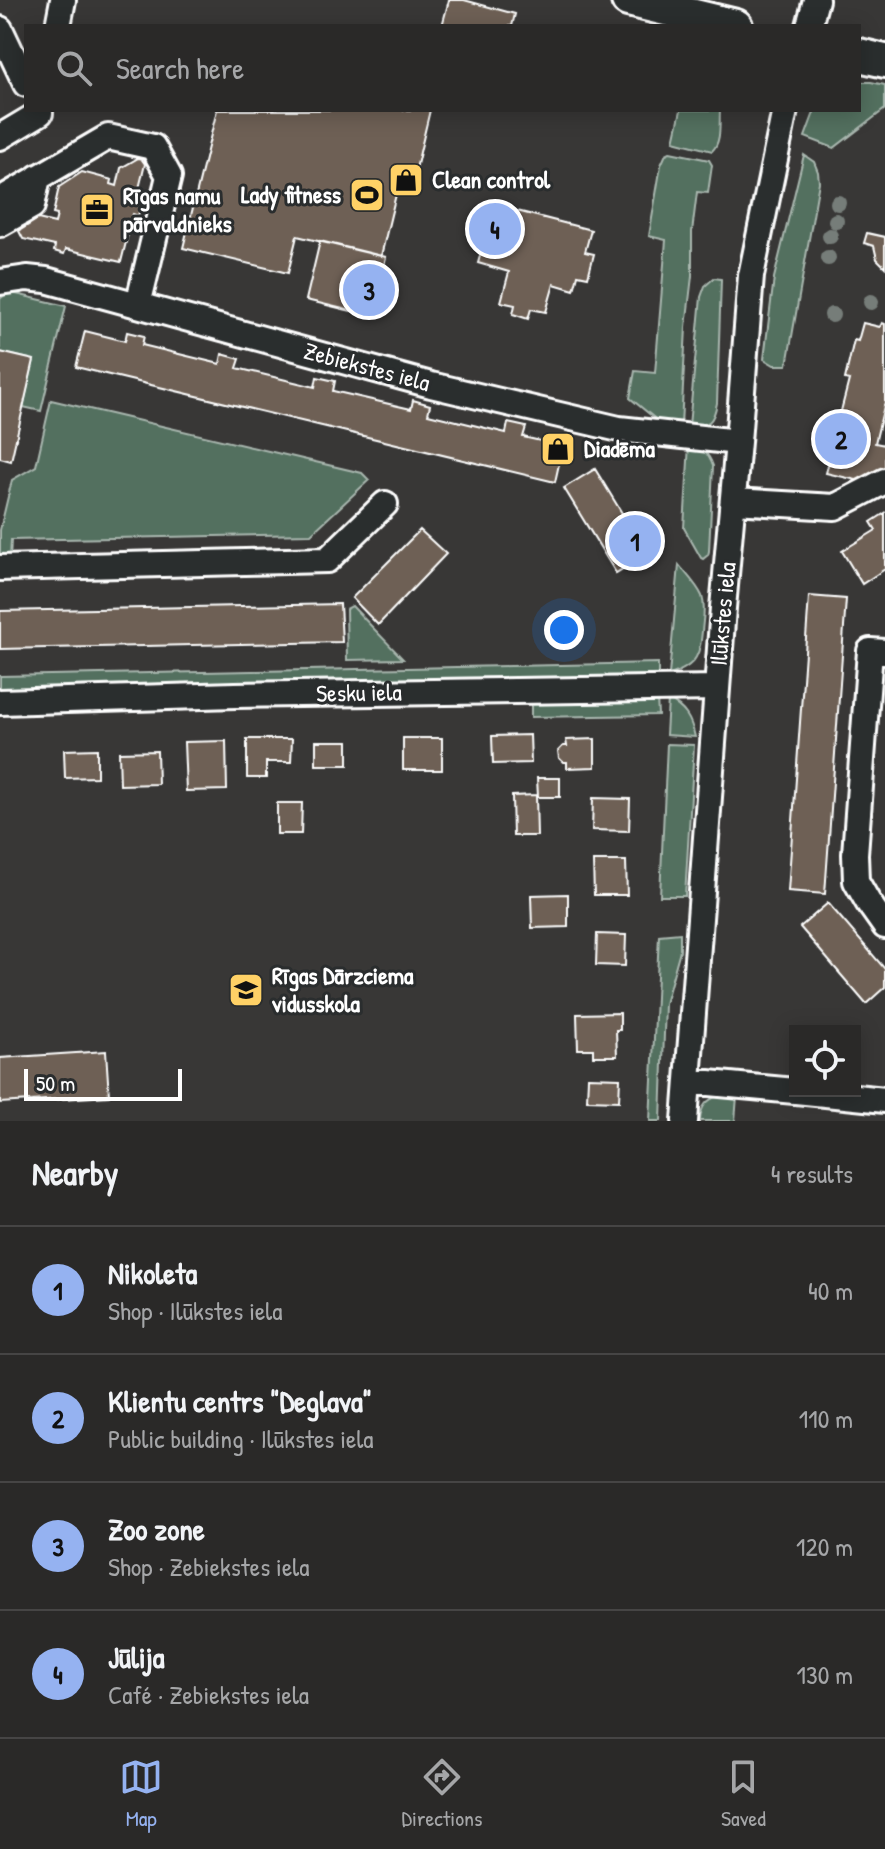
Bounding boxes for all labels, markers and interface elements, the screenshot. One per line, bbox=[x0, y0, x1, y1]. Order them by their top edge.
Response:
search box bbox=[24, 24, 861, 112]
icon: search bbox=[52, 46, 96, 90]
text: Search here bbox=[116, 48, 244, 88]
shop icon: Clean control bbox=[387, 161, 425, 199]
place label: Clean control bbox=[432, 163, 551, 195]
sports icon: Lady fitness bbox=[348, 176, 386, 214]
place label: Lady fitness bbox=[241, 178, 341, 211]
place label: Rīgas namu pārvaldnieks bbox=[123, 179, 232, 240]
office icon: Rīgas namu pārvaldnieks bbox=[78, 191, 116, 229]
pin: 4 bbox=[469, 199, 521, 259]
pin: 3 bbox=[343, 260, 395, 320]
street label: Zebiekstes iela bbox=[301, 334, 434, 398]
pin: 2 bbox=[815, 409, 867, 469]
shop icon: Diadēma bbox=[539, 430, 577, 468]
place label: Diadēma bbox=[584, 432, 655, 464]
pin: 1 bbox=[609, 511, 661, 571]
street label: Ilūkstes iela bbox=[702, 561, 742, 667]
your location bbox=[544, 610, 584, 650]
street label: Sesku iela bbox=[316, 675, 402, 709]
place label: Rīgas Dārzciema vidusskola bbox=[272, 959, 414, 1019]
school or university icon: Rīgas Dārzciema vidusskola bbox=[227, 971, 265, 1009]
map controls bbox=[789, 1025, 861, 1097]
button: locate bbox=[789, 1025, 861, 1097]
scale bar bbox=[24, 1065, 182, 1101]
text: 50 m bbox=[36, 1068, 75, 1098]
text: Nearby bbox=[32, 1150, 118, 1196]
text: 4 results bbox=[771, 1156, 853, 1191]
text: Nikoleta bbox=[108, 1253, 197, 1293]
text: 1 bbox=[53, 1273, 63, 1308]
text: 40 m bbox=[808, 1273, 853, 1308]
text: Shop · Ilūkstes iela bbox=[108, 1293, 282, 1328]
text: Klientu centrs "Deglava" bbox=[108, 1381, 372, 1421]
text: 2 bbox=[52, 1401, 64, 1436]
text: 110 m bbox=[799, 1401, 853, 1436]
text: Public building · Ilūkstes iela bbox=[108, 1421, 374, 1456]
text: Zoo zone bbox=[108, 1509, 205, 1549]
text: 3 bbox=[52, 1529, 64, 1564]
text: 120 m bbox=[796, 1529, 853, 1564]
text: Shop · Zebiekstes iela bbox=[108, 1549, 309, 1584]
text: Jūlija bbox=[108, 1637, 165, 1677]
text: 4 bbox=[53, 1657, 63, 1692]
text: 130 m bbox=[797, 1657, 853, 1692]
text: Café · Zebiekstes iela bbox=[108, 1677, 309, 1712]
tab: Map bbox=[119, 1755, 163, 1833]
tab: Directions bbox=[402, 1755, 483, 1833]
tab: Saved bbox=[721, 1755, 766, 1833]

